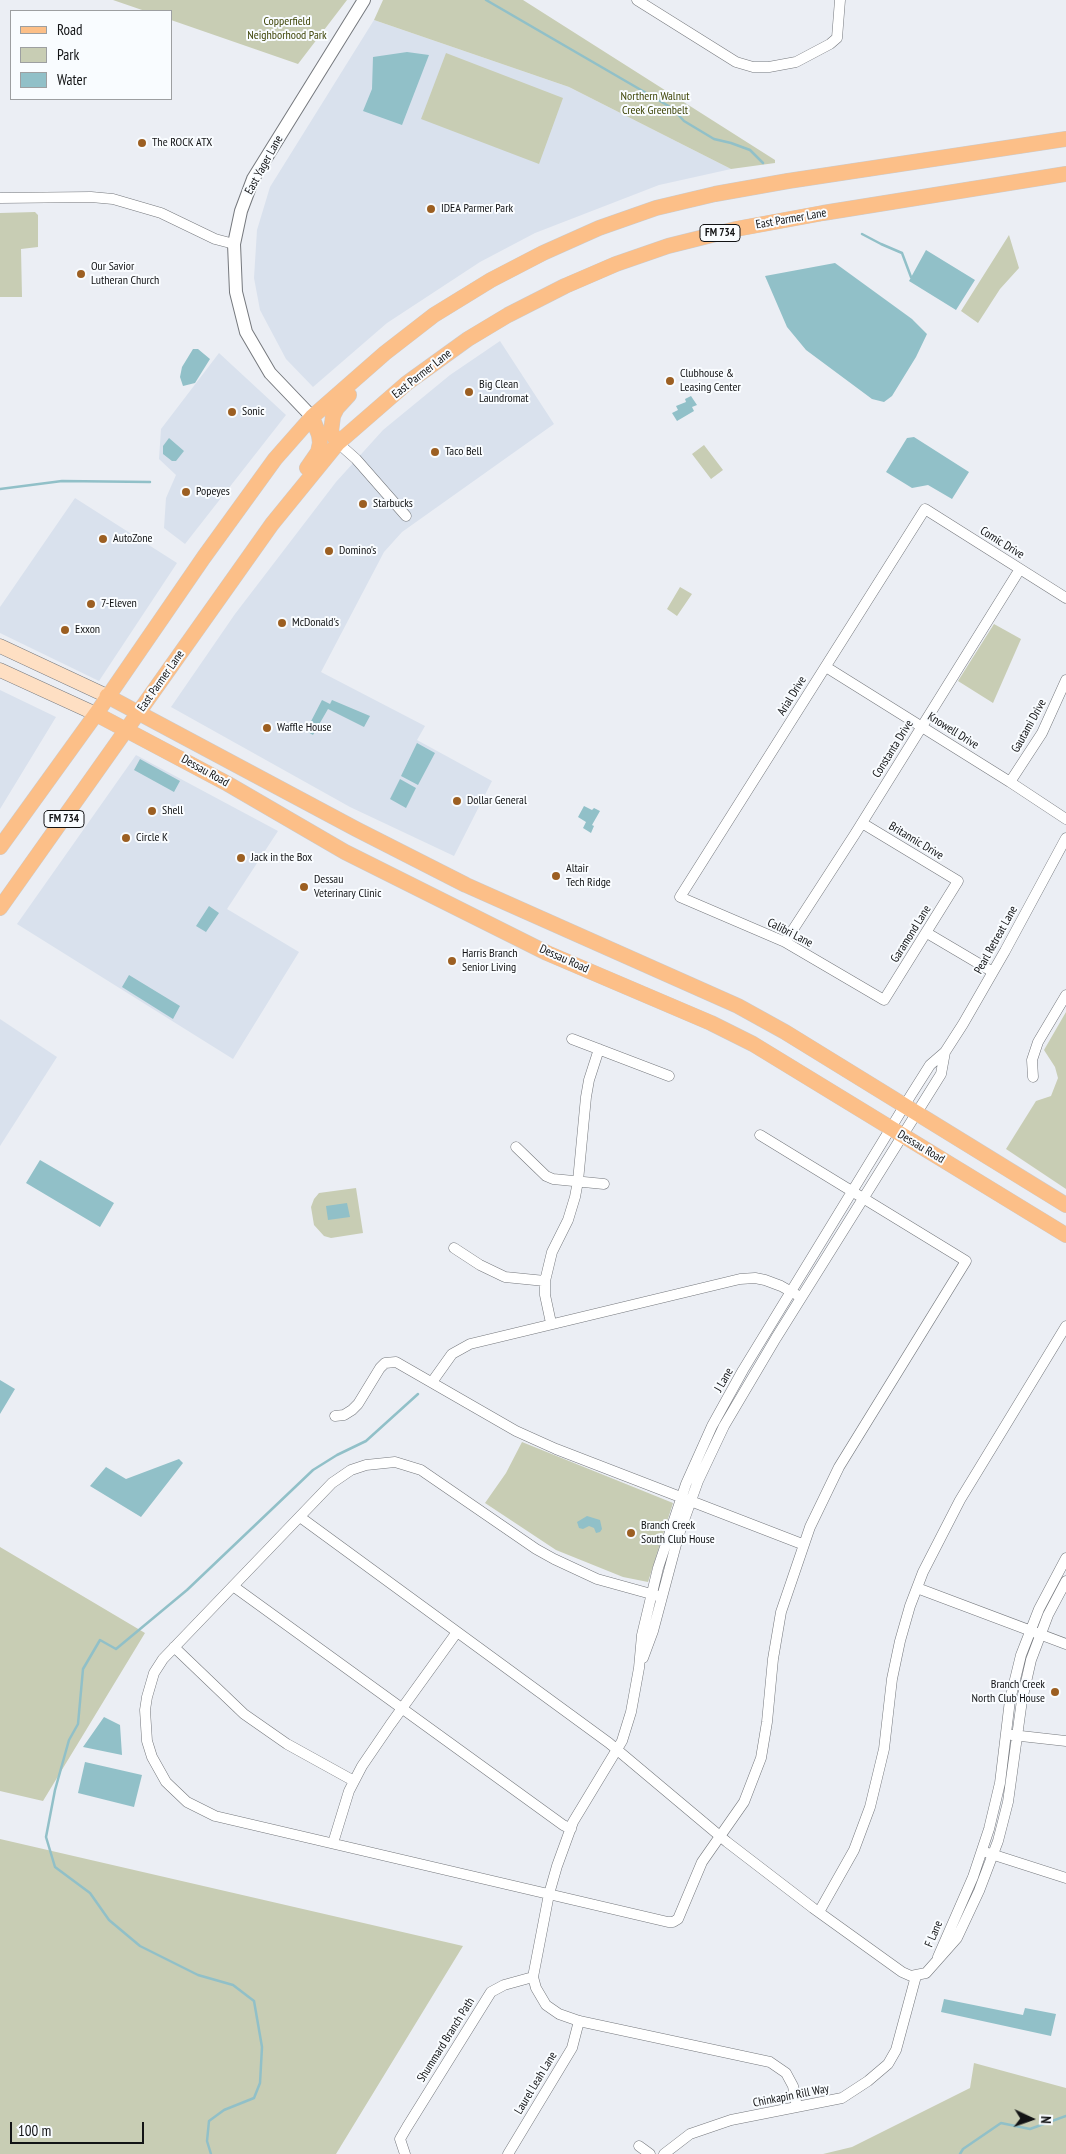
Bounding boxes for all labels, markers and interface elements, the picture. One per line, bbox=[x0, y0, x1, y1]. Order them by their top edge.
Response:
legend bbox=[10, 10, 172, 100]
park label: Copperfield Neighborhood Park bbox=[247, 15, 327, 43]
text: Road bbox=[57, 20, 83, 39]
text: Park bbox=[57, 45, 79, 64]
text: Water bbox=[57, 70, 87, 89]
park label: Northern Walnut Creek Greenbelt bbox=[621, 90, 689, 118]
street label: East Yager Lane bbox=[242, 133, 286, 197]
place label: The ROCK ATX bbox=[152, 136, 212, 150]
marker: The ROCK ATX bbox=[136, 137, 148, 149]
place label: IDEA Parmer Park bbox=[441, 202, 513, 216]
marker: IDEA Parmer Park bbox=[425, 203, 437, 215]
street label: East Parmer Lane bbox=[755, 206, 827, 232]
road number: FM 734 bbox=[700, 224, 740, 242]
place label: Our Savior Lutheran Church bbox=[91, 260, 159, 288]
marker: Our Savior Lutheran Church bbox=[75, 268, 87, 280]
street label: East Parmer Lane bbox=[389, 346, 455, 402]
place label: Clubhouse & Leasing Center bbox=[680, 367, 741, 395]
marker: Clubhouse & Leasing Center bbox=[664, 375, 676, 387]
place label: Big Clean Laundromat bbox=[479, 378, 529, 406]
marker: Big Clean Laundromat bbox=[463, 386, 475, 398]
place label: Sonic bbox=[242, 405, 264, 419]
marker: Sonic bbox=[226, 406, 238, 418]
place label: Taco Bell bbox=[445, 445, 482, 459]
marker: Taco Bell bbox=[429, 446, 441, 458]
place label: Popeyes bbox=[196, 485, 230, 499]
marker: Popeyes bbox=[180, 486, 192, 498]
place label: Starbucks bbox=[373, 497, 413, 511]
marker: Starbucks bbox=[357, 498, 369, 510]
street label: Comic Drive bbox=[977, 524, 1027, 562]
place label: AutoZone bbox=[113, 532, 152, 546]
marker: AutoZone bbox=[97, 533, 109, 545]
place label: Domino's bbox=[339, 544, 376, 558]
marker: Domino's bbox=[323, 545, 335, 557]
place label: 7-Eleven bbox=[101, 597, 137, 611]
marker: 7-Eleven bbox=[85, 598, 97, 610]
place label: McDonald's bbox=[292, 616, 339, 630]
marker: McDonald's bbox=[276, 617, 288, 629]
place label: Exxon bbox=[75, 623, 100, 637]
marker: Exxon bbox=[59, 624, 71, 636]
street label: East Parmer Lane bbox=[135, 648, 187, 714]
street label: Arial Drive bbox=[774, 674, 810, 718]
street label: Gautami Drive bbox=[1008, 697, 1050, 755]
street label: Knowell Drive bbox=[925, 710, 981, 752]
street label: Constanta Drive bbox=[870, 717, 916, 781]
place label: Waffle House bbox=[277, 721, 332, 735]
marker: Waffle House bbox=[261, 722, 273, 734]
street label: Dessau Road bbox=[179, 752, 231, 790]
place label: Dollar General bbox=[467, 794, 527, 808]
marker: Dollar General bbox=[451, 795, 463, 807]
place label: Shell bbox=[162, 804, 183, 818]
marker: Shell bbox=[146, 805, 158, 817]
road number: FM 734 bbox=[44, 811, 84, 828]
street label: Britannic Drive bbox=[886, 819, 946, 863]
place label: Circle K bbox=[136, 831, 168, 845]
marker: Circle K bbox=[120, 832, 132, 844]
place label: Jack in the Box bbox=[251, 851, 312, 865]
marker: Jack in the Box bbox=[235, 852, 247, 864]
place label: Altair Tech Ridge bbox=[566, 862, 611, 890]
marker: Altair Tech Ridge bbox=[550, 870, 562, 882]
place label: Dessau Veterinary Clinic bbox=[314, 873, 381, 901]
marker: Dessau Veterinary Clinic bbox=[298, 881, 310, 893]
street label: Garamond Lane bbox=[888, 903, 934, 965]
street label: Pearl Retreat Lane bbox=[971, 903, 1021, 977]
street label: Calibri Lane bbox=[765, 915, 815, 951]
street label: Dessau Road bbox=[537, 942, 591, 976]
place label: Harris Branch Senior Living bbox=[462, 947, 518, 975]
marker: Harris Branch Senior Living bbox=[446, 955, 458, 967]
street label: Dessau Road bbox=[895, 1127, 947, 1167]
street label: J Lane bbox=[711, 1365, 737, 1395]
place label: Branch Creek South Club House bbox=[641, 1519, 715, 1547]
marker: Branch Creek South Club House bbox=[625, 1527, 637, 1539]
place label: Branch Creek North Club House bbox=[972, 1678, 1045, 1706]
marker: Branch Creek North Club House bbox=[1049, 1686, 1061, 1698]
street label: F Lane bbox=[922, 1919, 946, 1949]
street label: Shummard Branch Path bbox=[414, 1995, 478, 2085]
street label: Laurel Leah Lane bbox=[512, 2049, 560, 2117]
street label: Chinkapin Rill Way bbox=[752, 2082, 830, 2110]
north arrow bbox=[1006, 2094, 1056, 2144]
scale bar bbox=[12, 2112, 146, 2144]
text: N bbox=[1037, 2116, 1055, 2124]
text: 100 m bbox=[18, 2121, 51, 2140]

